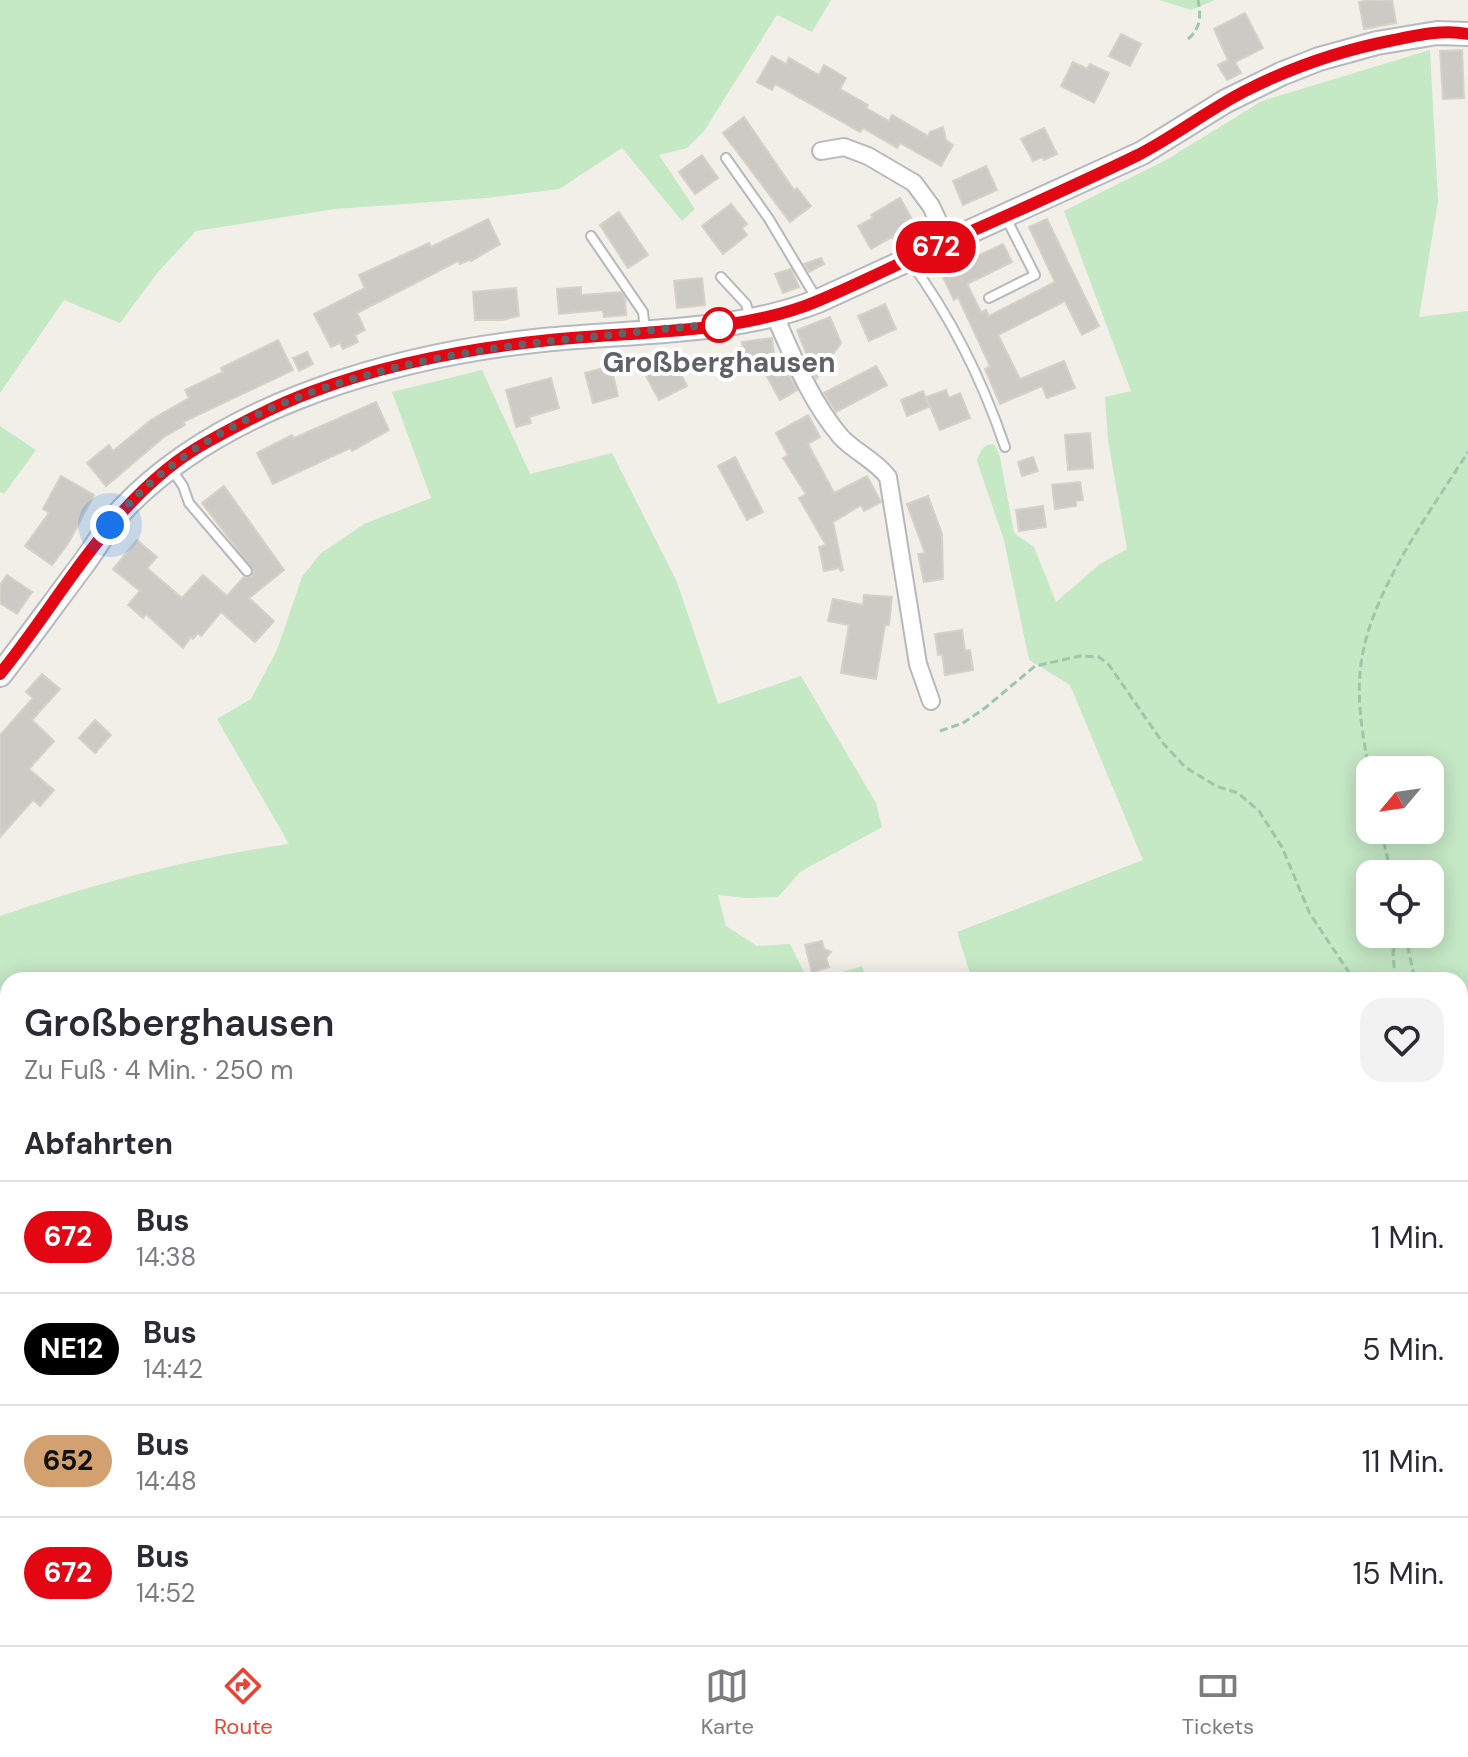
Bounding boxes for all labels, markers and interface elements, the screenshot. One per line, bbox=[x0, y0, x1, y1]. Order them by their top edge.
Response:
line badge: 672 bbox=[890, 221, 982, 273]
text: 672 bbox=[912, 228, 960, 265]
marker: Großberghausen bbox=[702, 308, 736, 342]
place label: Großberghausen bbox=[603, 344, 836, 381]
your location bbox=[90, 505, 130, 545]
north arrow bbox=[1356, 756, 1444, 844]
map controls bbox=[1356, 756, 1444, 948]
button: locate bbox=[1356, 860, 1444, 948]
text: Großberghausen bbox=[24, 998, 334, 1048]
button: heart bbox=[1360, 998, 1444, 1082]
text: Zu Fuß · 4 Min. · 250 m bbox=[24, 1053, 293, 1087]
text: Abfahrten bbox=[24, 1124, 173, 1163]
text: Bus bbox=[136, 1201, 190, 1240]
text: 672 bbox=[44, 1218, 92, 1255]
text: 1 Min. bbox=[1371, 1218, 1444, 1257]
text: 14:38 bbox=[136, 1240, 196, 1274]
text: Bus bbox=[143, 1313, 197, 1352]
text: NE12 bbox=[40, 1330, 103, 1367]
text: 5 Min. bbox=[1362, 1330, 1444, 1369]
text: 14:42 bbox=[143, 1352, 203, 1386]
text: Bus bbox=[136, 1425, 190, 1464]
text: 652 bbox=[43, 1442, 93, 1479]
text: 11 Min. bbox=[1362, 1442, 1444, 1481]
text: 14:48 bbox=[136, 1464, 197, 1498]
text: Bus bbox=[136, 1537, 190, 1576]
text: 672 bbox=[44, 1554, 92, 1591]
text: 15 Min. bbox=[1353, 1554, 1444, 1593]
text: 14:52 bbox=[136, 1576, 196, 1610]
tab: Route bbox=[214, 1664, 273, 1741]
tab: Karte bbox=[701, 1664, 754, 1741]
tab: Tickets bbox=[1182, 1664, 1254, 1741]

